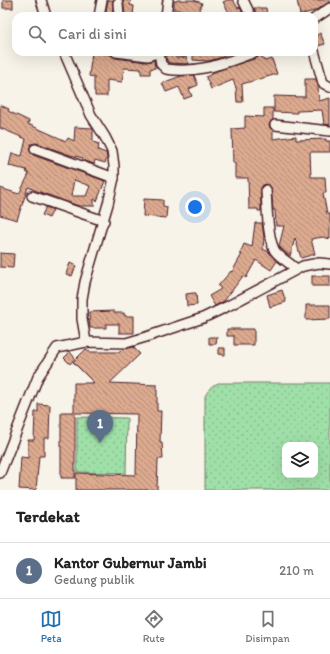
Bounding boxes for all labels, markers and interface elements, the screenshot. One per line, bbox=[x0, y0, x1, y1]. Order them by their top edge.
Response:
search box bbox=[12, 12, 318, 56]
icon: search bbox=[26, 23, 48, 45]
text: Cari di sini bbox=[58, 25, 127, 43]
your location bbox=[185, 197, 205, 217]
pin: 1 bbox=[87, 410, 113, 443]
map controls bbox=[282, 442, 318, 478]
button: layers bbox=[282, 442, 318, 478]
text: Terdekat bbox=[16, 506, 80, 526]
text: Kantor Gubernur Jambi bbox=[54, 554, 207, 572]
text: 1 bbox=[26, 563, 32, 578]
text: 210 m bbox=[279, 563, 314, 578]
text: Gedung publik bbox=[54, 572, 135, 587]
tab: Peta bbox=[40, 608, 62, 645]
tab: Rute bbox=[143, 608, 165, 645]
tab: Disimpan bbox=[245, 608, 290, 645]

